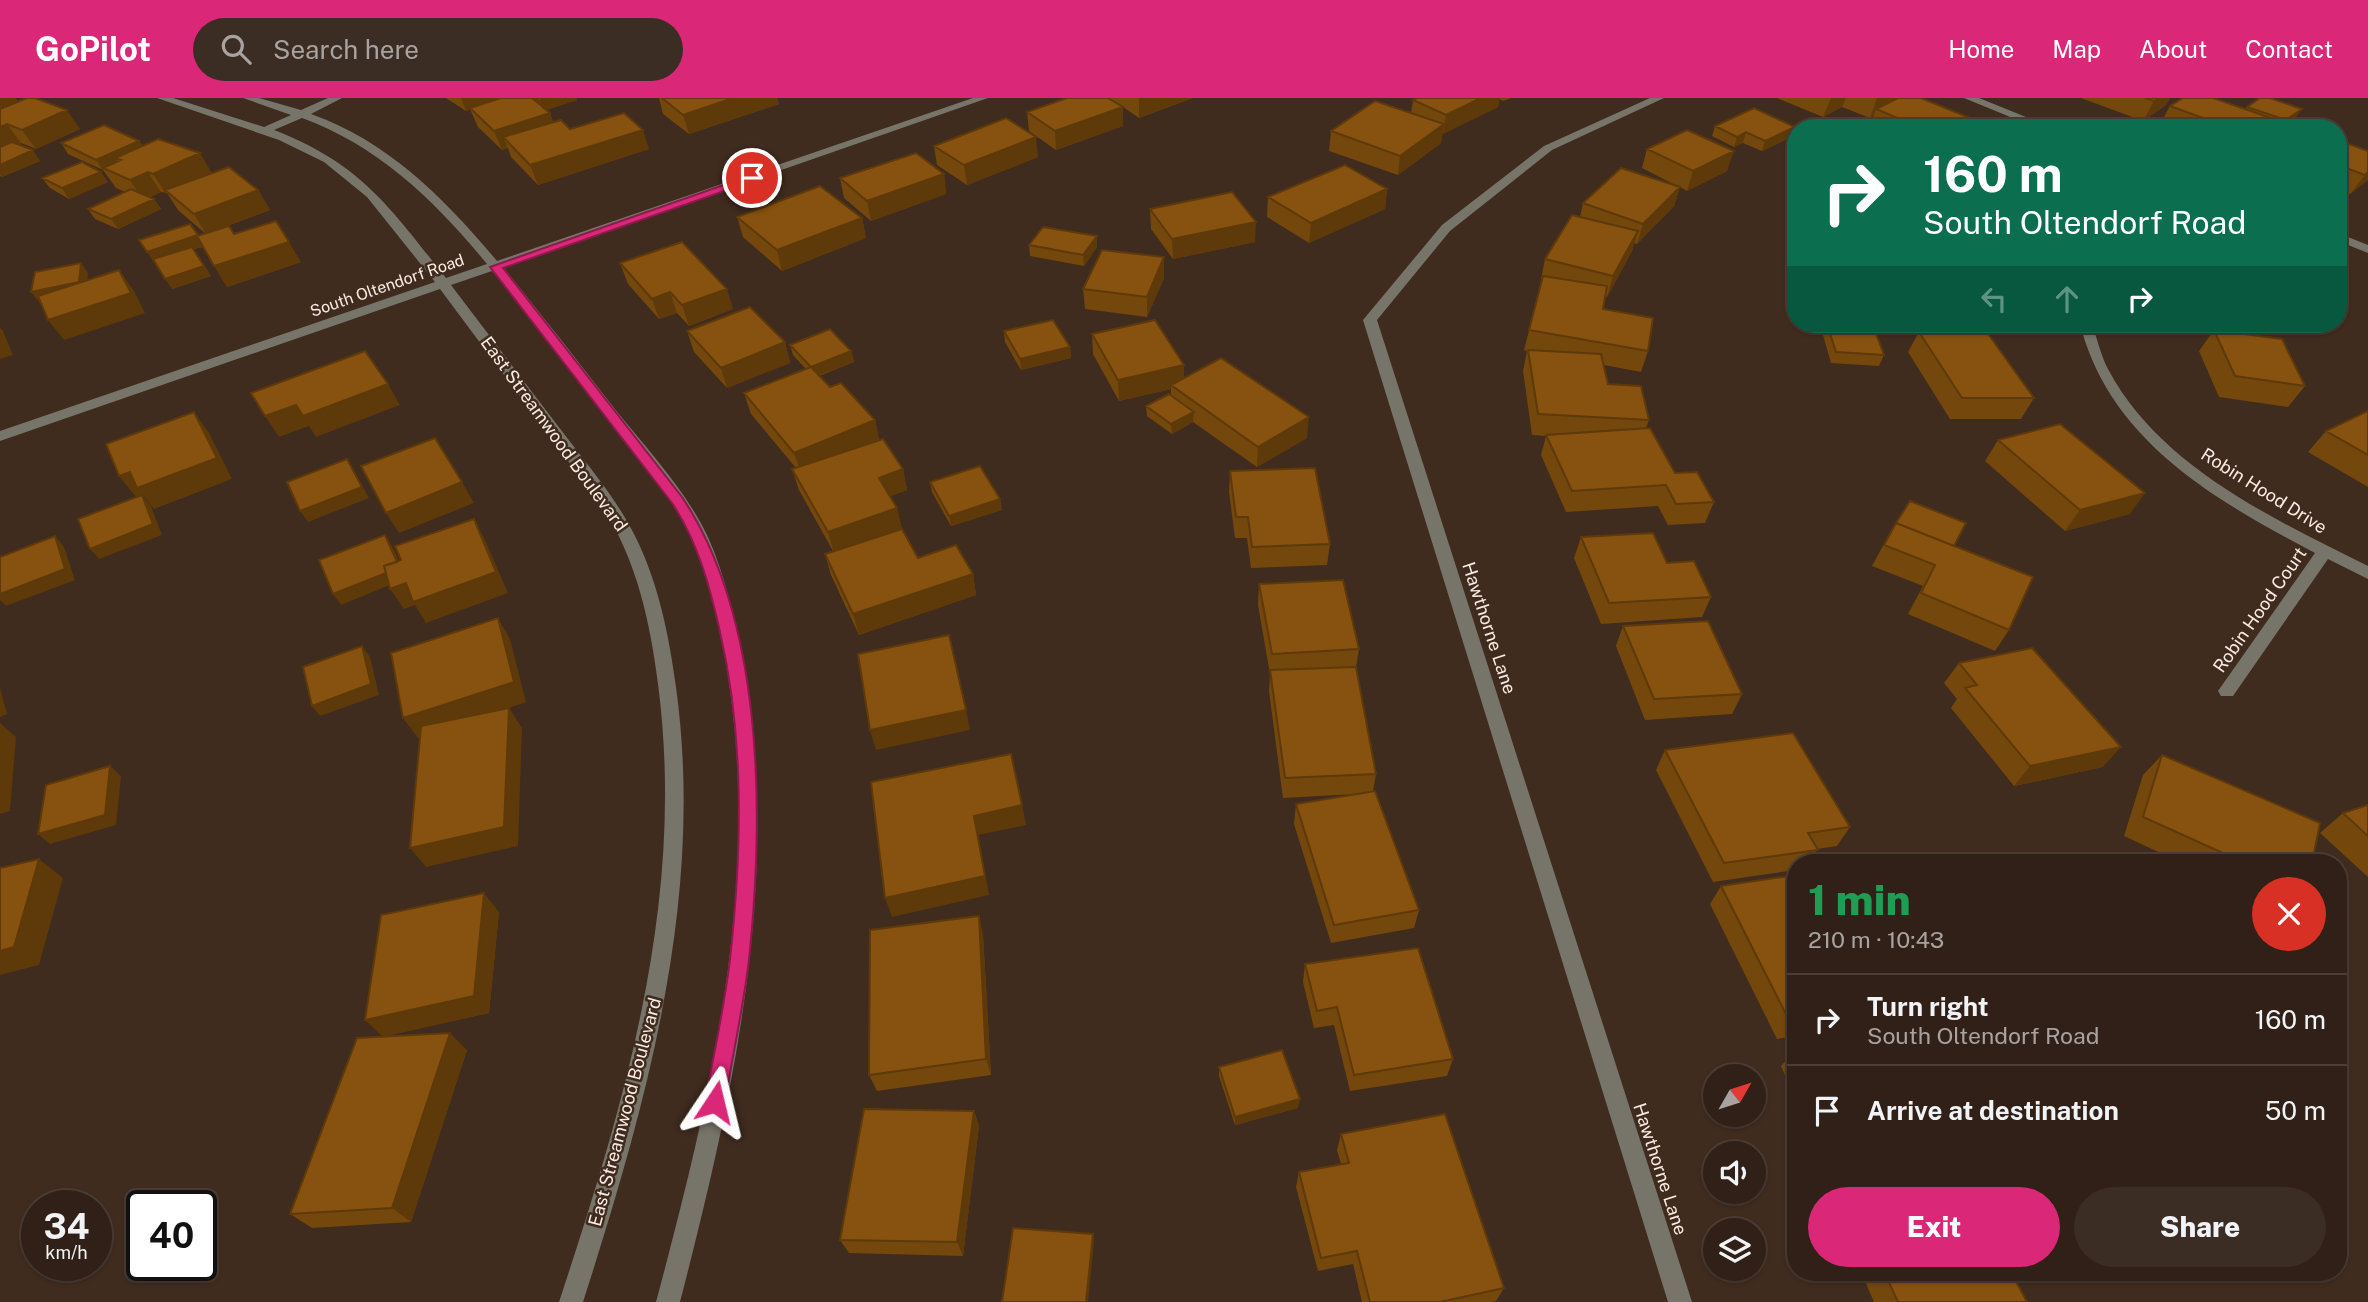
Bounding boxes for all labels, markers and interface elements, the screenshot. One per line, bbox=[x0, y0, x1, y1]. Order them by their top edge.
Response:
search box bbox=[193, 18, 683, 81]
text: GoPilot bbox=[35, 30, 151, 68]
icon: search bbox=[217, 30, 255, 68]
text: Search here bbox=[273, 34, 419, 65]
text: Home bbox=[1948, 35, 2014, 63]
text: Map bbox=[2052, 35, 2101, 63]
text: About bbox=[2139, 35, 2207, 63]
text: Contact bbox=[2245, 35, 2333, 63]
text: 160 m bbox=[1923, 145, 2063, 203]
icon: right bbox=[1808, 147, 1899, 238]
pin bbox=[722, 148, 782, 208]
icon: arrive bbox=[733, 159, 771, 197]
text: South Oltendorf Road bbox=[1923, 204, 2246, 241]
street label: South Oltendorf Road bbox=[308, 250, 467, 321]
icon: left bbox=[1975, 280, 2013, 318]
icon: ahead bbox=[2048, 280, 2086, 318]
icon: right bbox=[2121, 280, 2159, 318]
street label: East Streamwood Boulevard bbox=[477, 332, 632, 535]
street label: Robin Hood Drive bbox=[2197, 443, 2331, 538]
street label: Robin Hood Court bbox=[2209, 543, 2311, 676]
street label: Hawthorne Lane bbox=[1458, 559, 1521, 696]
text: 1 min bbox=[1808, 875, 1911, 924]
button: close bbox=[2252, 877, 2326, 951]
text: 210 m · 10:43 bbox=[1808, 926, 1944, 953]
text: Turn right bbox=[1867, 991, 1989, 1022]
street label: East Streamwood Boulevard bbox=[584, 995, 665, 1228]
icon: right bbox=[1808, 1001, 1846, 1039]
text: 160 m bbox=[2255, 1004, 2326, 1035]
text: South Oltendorf Road bbox=[1867, 1022, 2099, 1049]
north arrow bbox=[1703, 1064, 1766, 1127]
map controls bbox=[1703, 1064, 1766, 1281]
position arrow bbox=[678, 1065, 752, 1139]
icon: arrive bbox=[1808, 1092, 1846, 1130]
text: Arrive at destination bbox=[1867, 1095, 2119, 1126]
text: 50 m bbox=[2265, 1095, 2326, 1126]
street label: Hawthorne Lane bbox=[1629, 1100, 1692, 1237]
button: sound bbox=[1703, 1141, 1766, 1204]
button: Exit bbox=[1808, 1187, 2060, 1267]
button: Share bbox=[2074, 1187, 2326, 1267]
speed limit sign: 40 bbox=[126, 1190, 217, 1281]
text: 34 bbox=[43, 1206, 90, 1247]
button: layers bbox=[1703, 1218, 1766, 1281]
text: km/h bbox=[45, 1242, 88, 1263]

